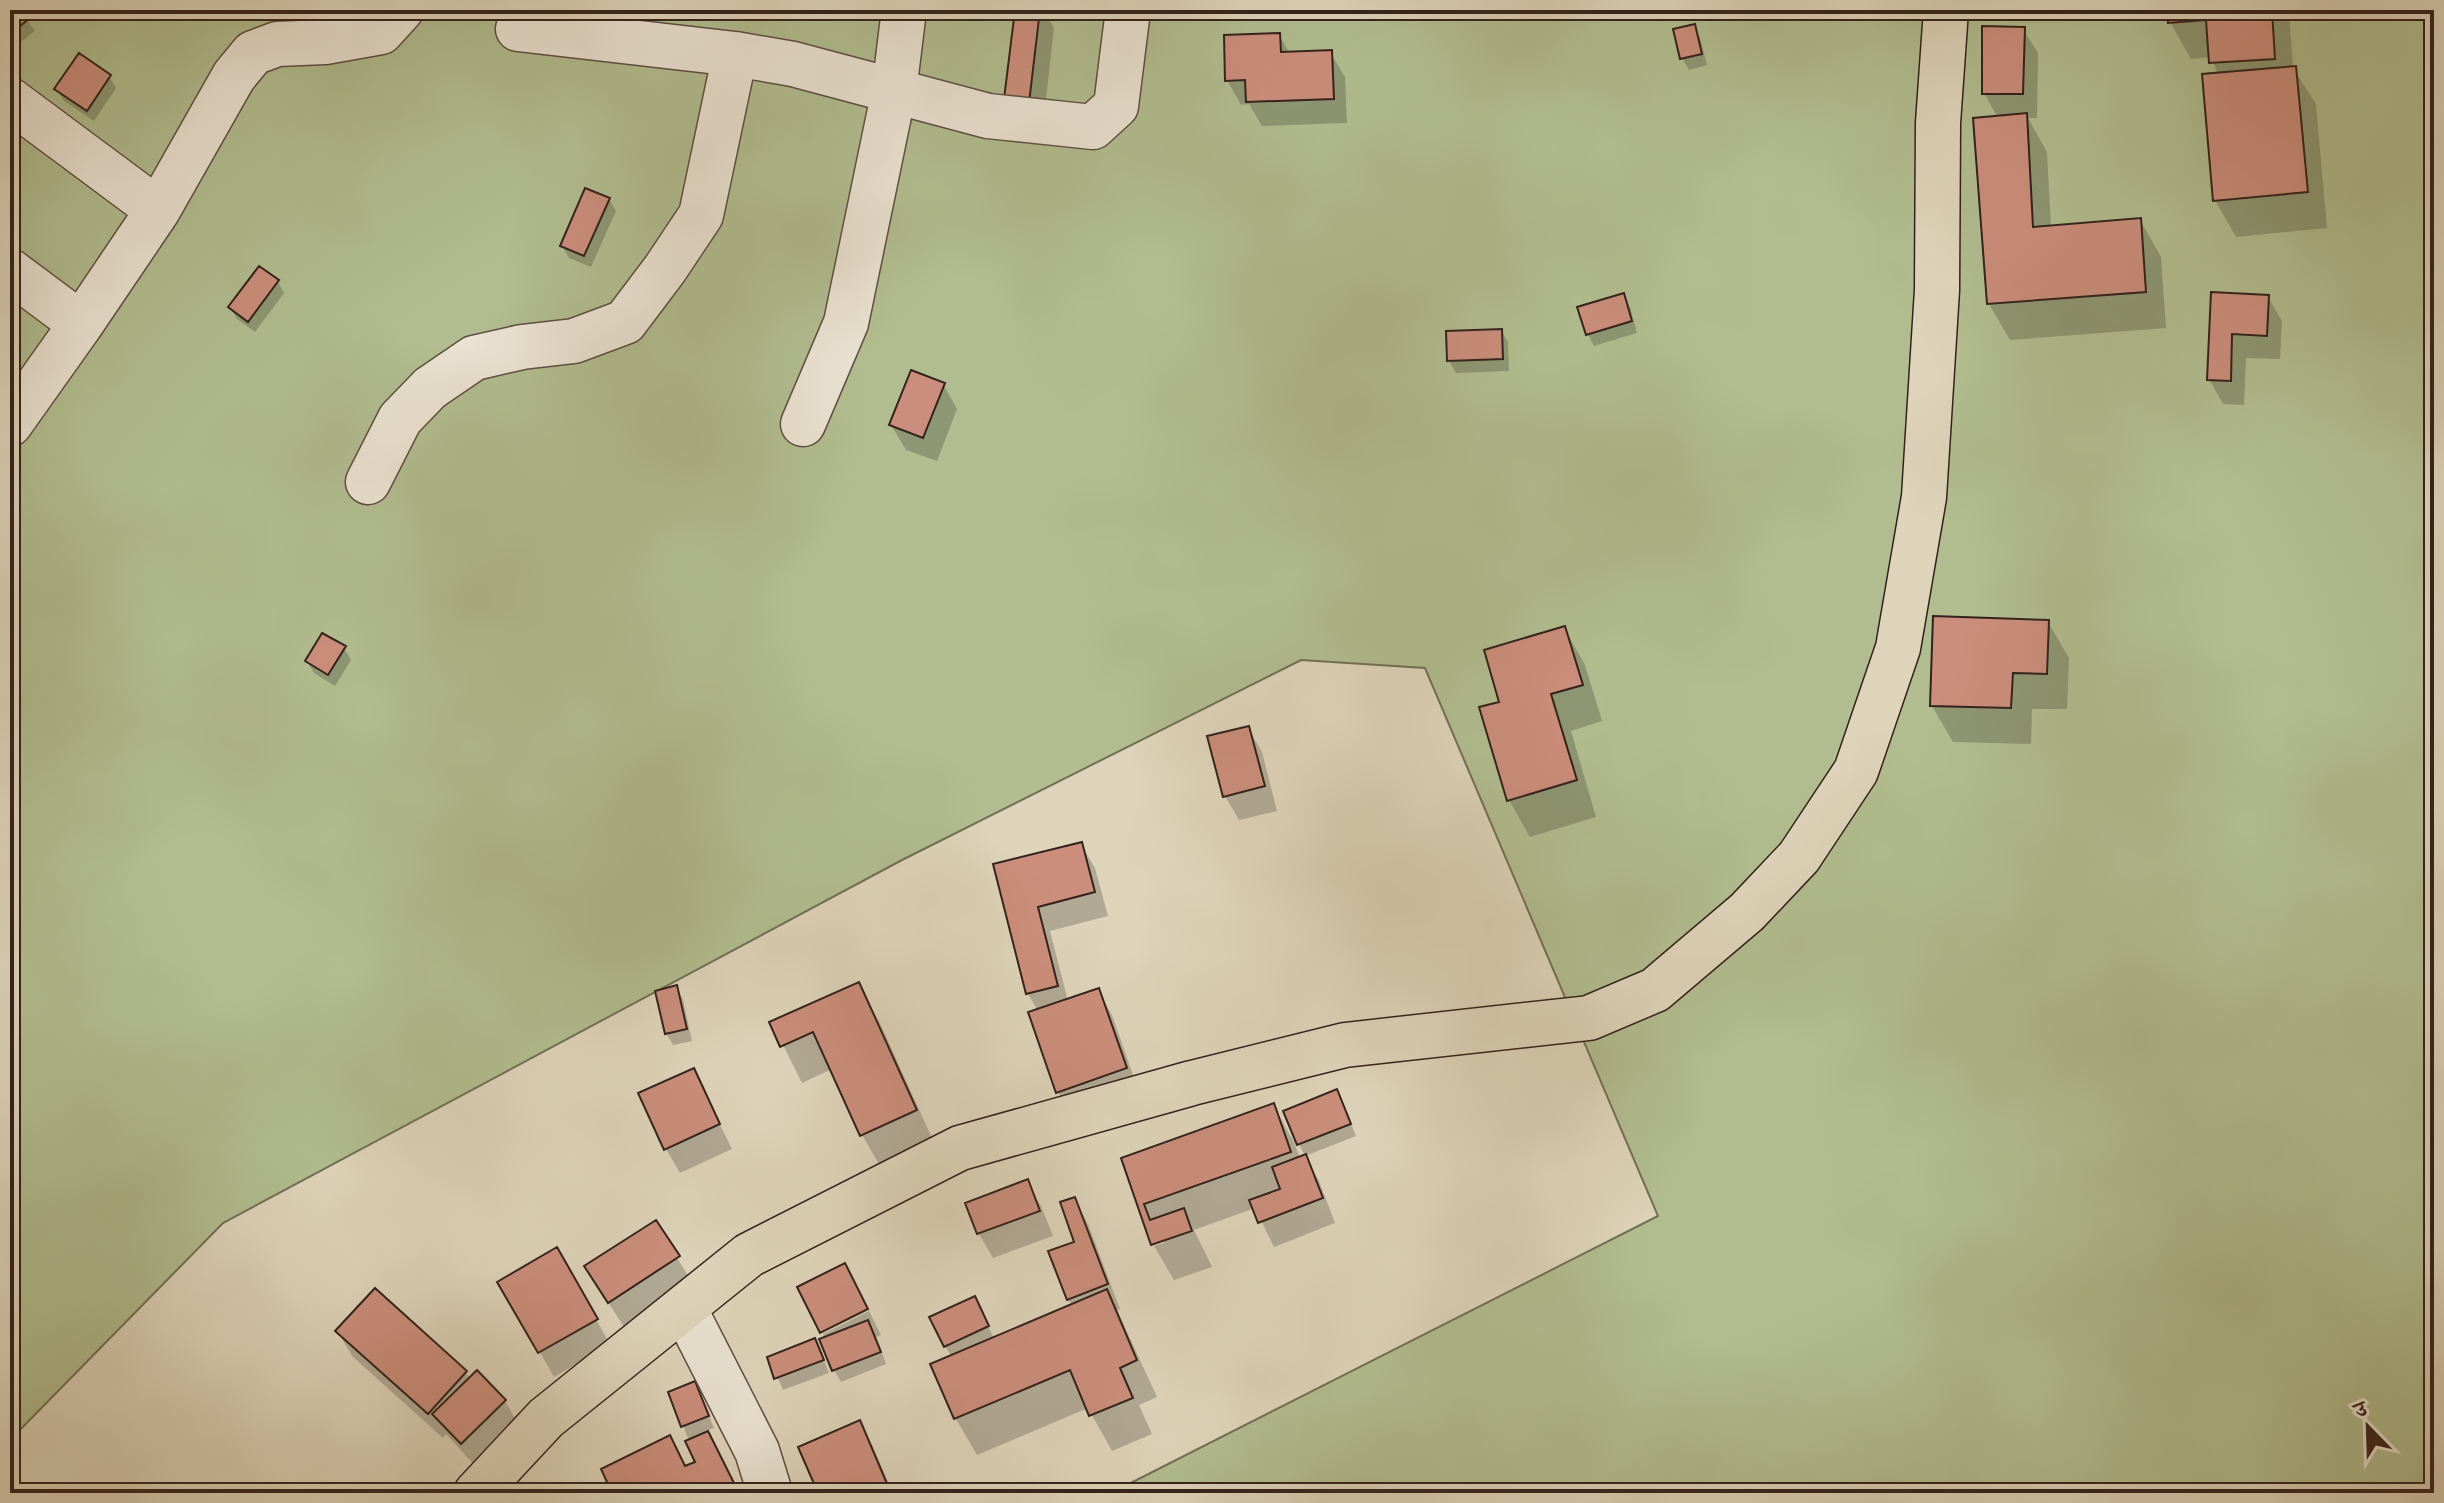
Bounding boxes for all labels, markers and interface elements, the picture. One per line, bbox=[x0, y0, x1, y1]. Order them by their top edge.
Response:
north arrow bbox=[2328, 1387, 2408, 1467]
text: उ bbox=[2350, 1397, 2372, 1424]

